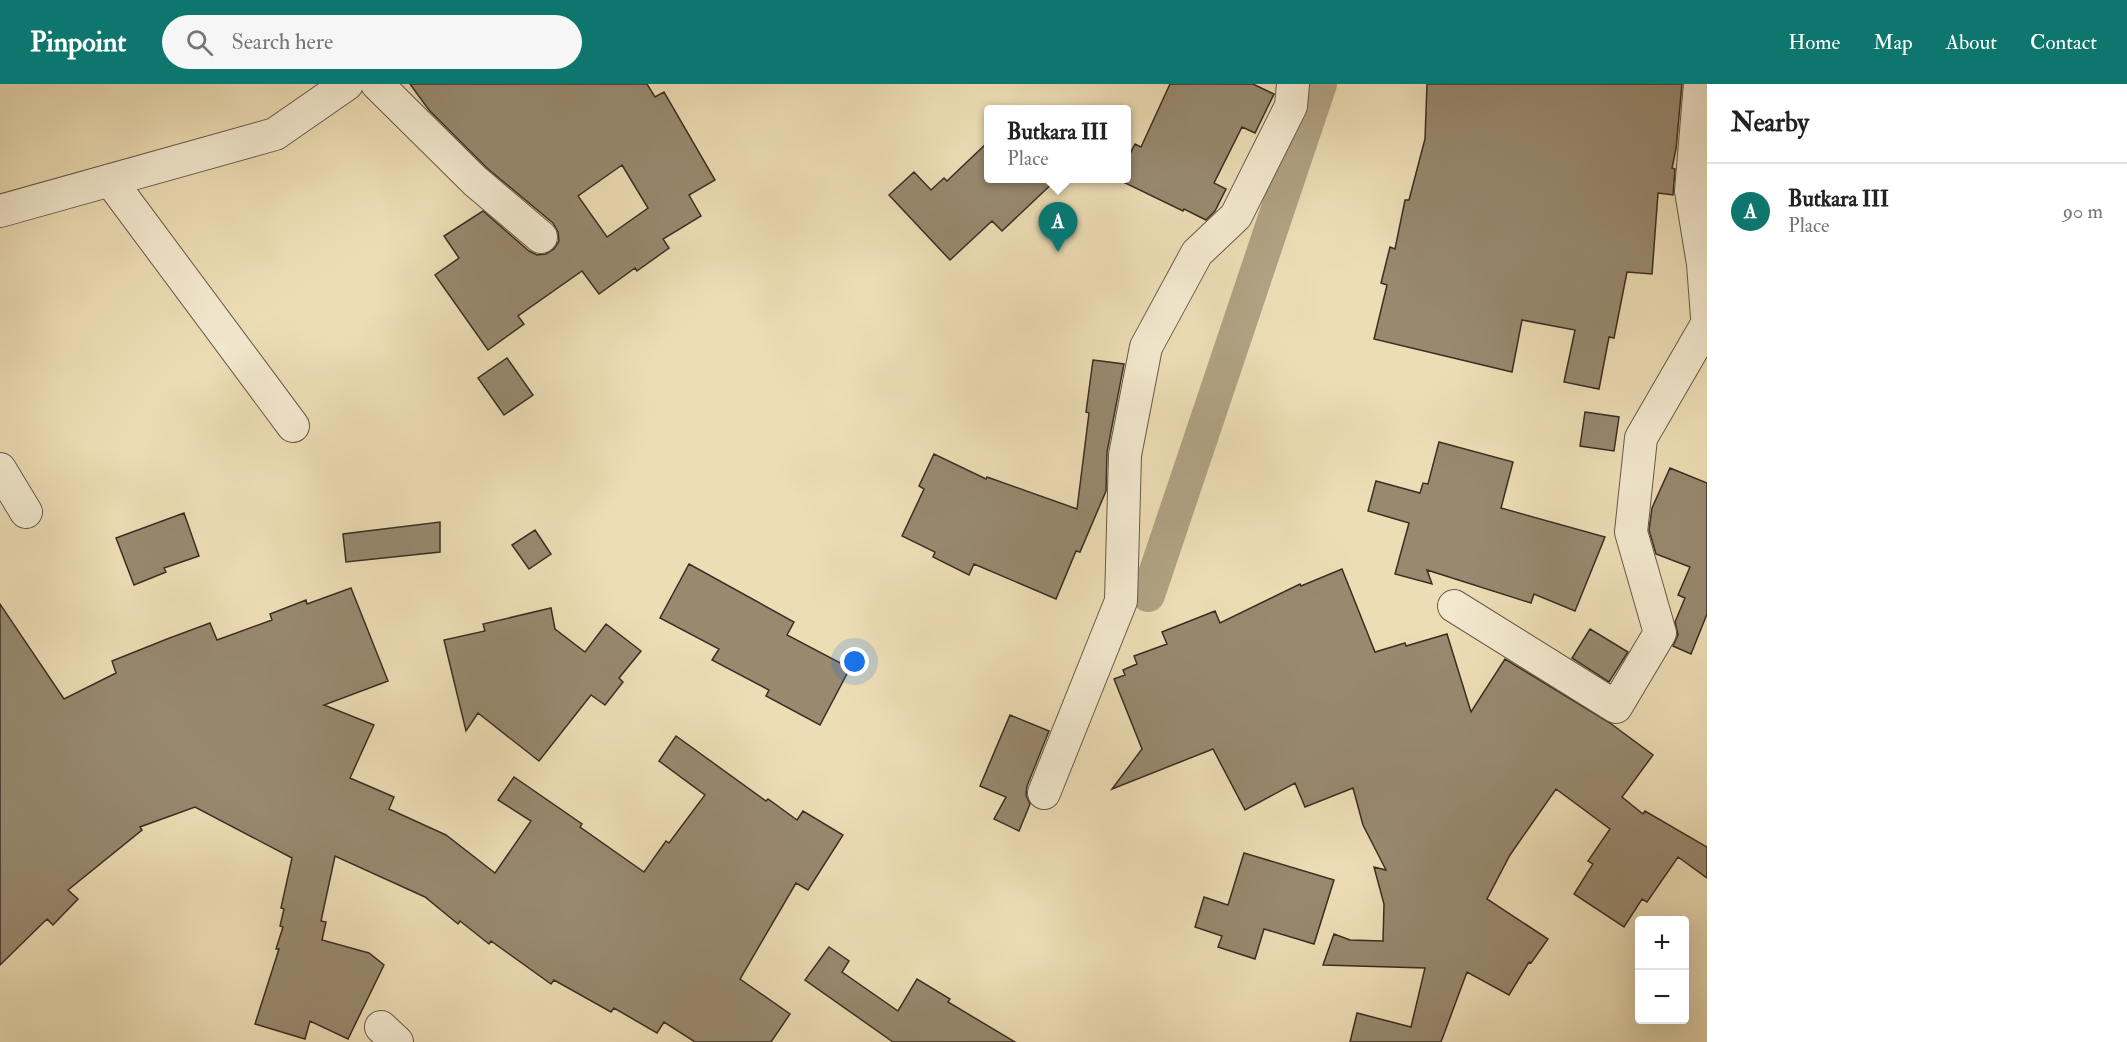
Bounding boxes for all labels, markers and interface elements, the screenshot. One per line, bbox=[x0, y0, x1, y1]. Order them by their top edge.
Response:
search box bbox=[162, 15, 582, 69]
text: Pinpoint bbox=[30, 25, 126, 60]
icon: search bbox=[183, 26, 216, 59]
text: Search here bbox=[231, 28, 333, 56]
text: Home bbox=[1788, 29, 1840, 56]
text: Map bbox=[1873, 29, 1913, 56]
text: About bbox=[1946, 29, 1997, 56]
text: Contact bbox=[2030, 29, 2097, 56]
popup bbox=[984, 105, 1131, 183]
text: Nearby bbox=[1731, 107, 1809, 139]
text: Butkara III bbox=[1007, 118, 1108, 146]
text: Place bbox=[1007, 146, 1049, 171]
text: Butkara III bbox=[1788, 185, 1889, 213]
text: A bbox=[1744, 199, 1757, 224]
text: 90 m bbox=[2063, 199, 2103, 224]
pin: A bbox=[1038, 202, 1078, 252]
text: Place bbox=[1788, 213, 1829, 238]
your location bbox=[840, 647, 869, 676]
map controls bbox=[1635, 916, 1689, 1024]
button: + bbox=[1635, 916, 1689, 970]
button: − bbox=[1635, 970, 1689, 1024]

